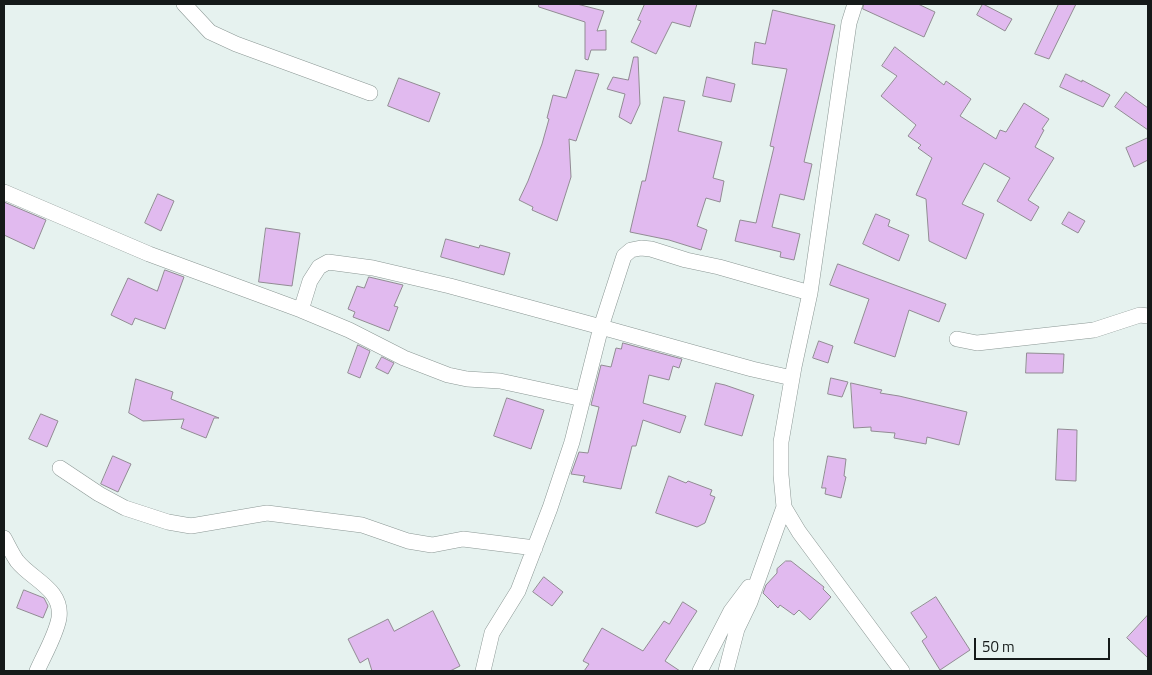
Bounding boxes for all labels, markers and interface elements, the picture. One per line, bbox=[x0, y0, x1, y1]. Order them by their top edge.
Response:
scale bar bbox=[977, 628, 1113, 660]
text: 50 m bbox=[982, 635, 1015, 658]

